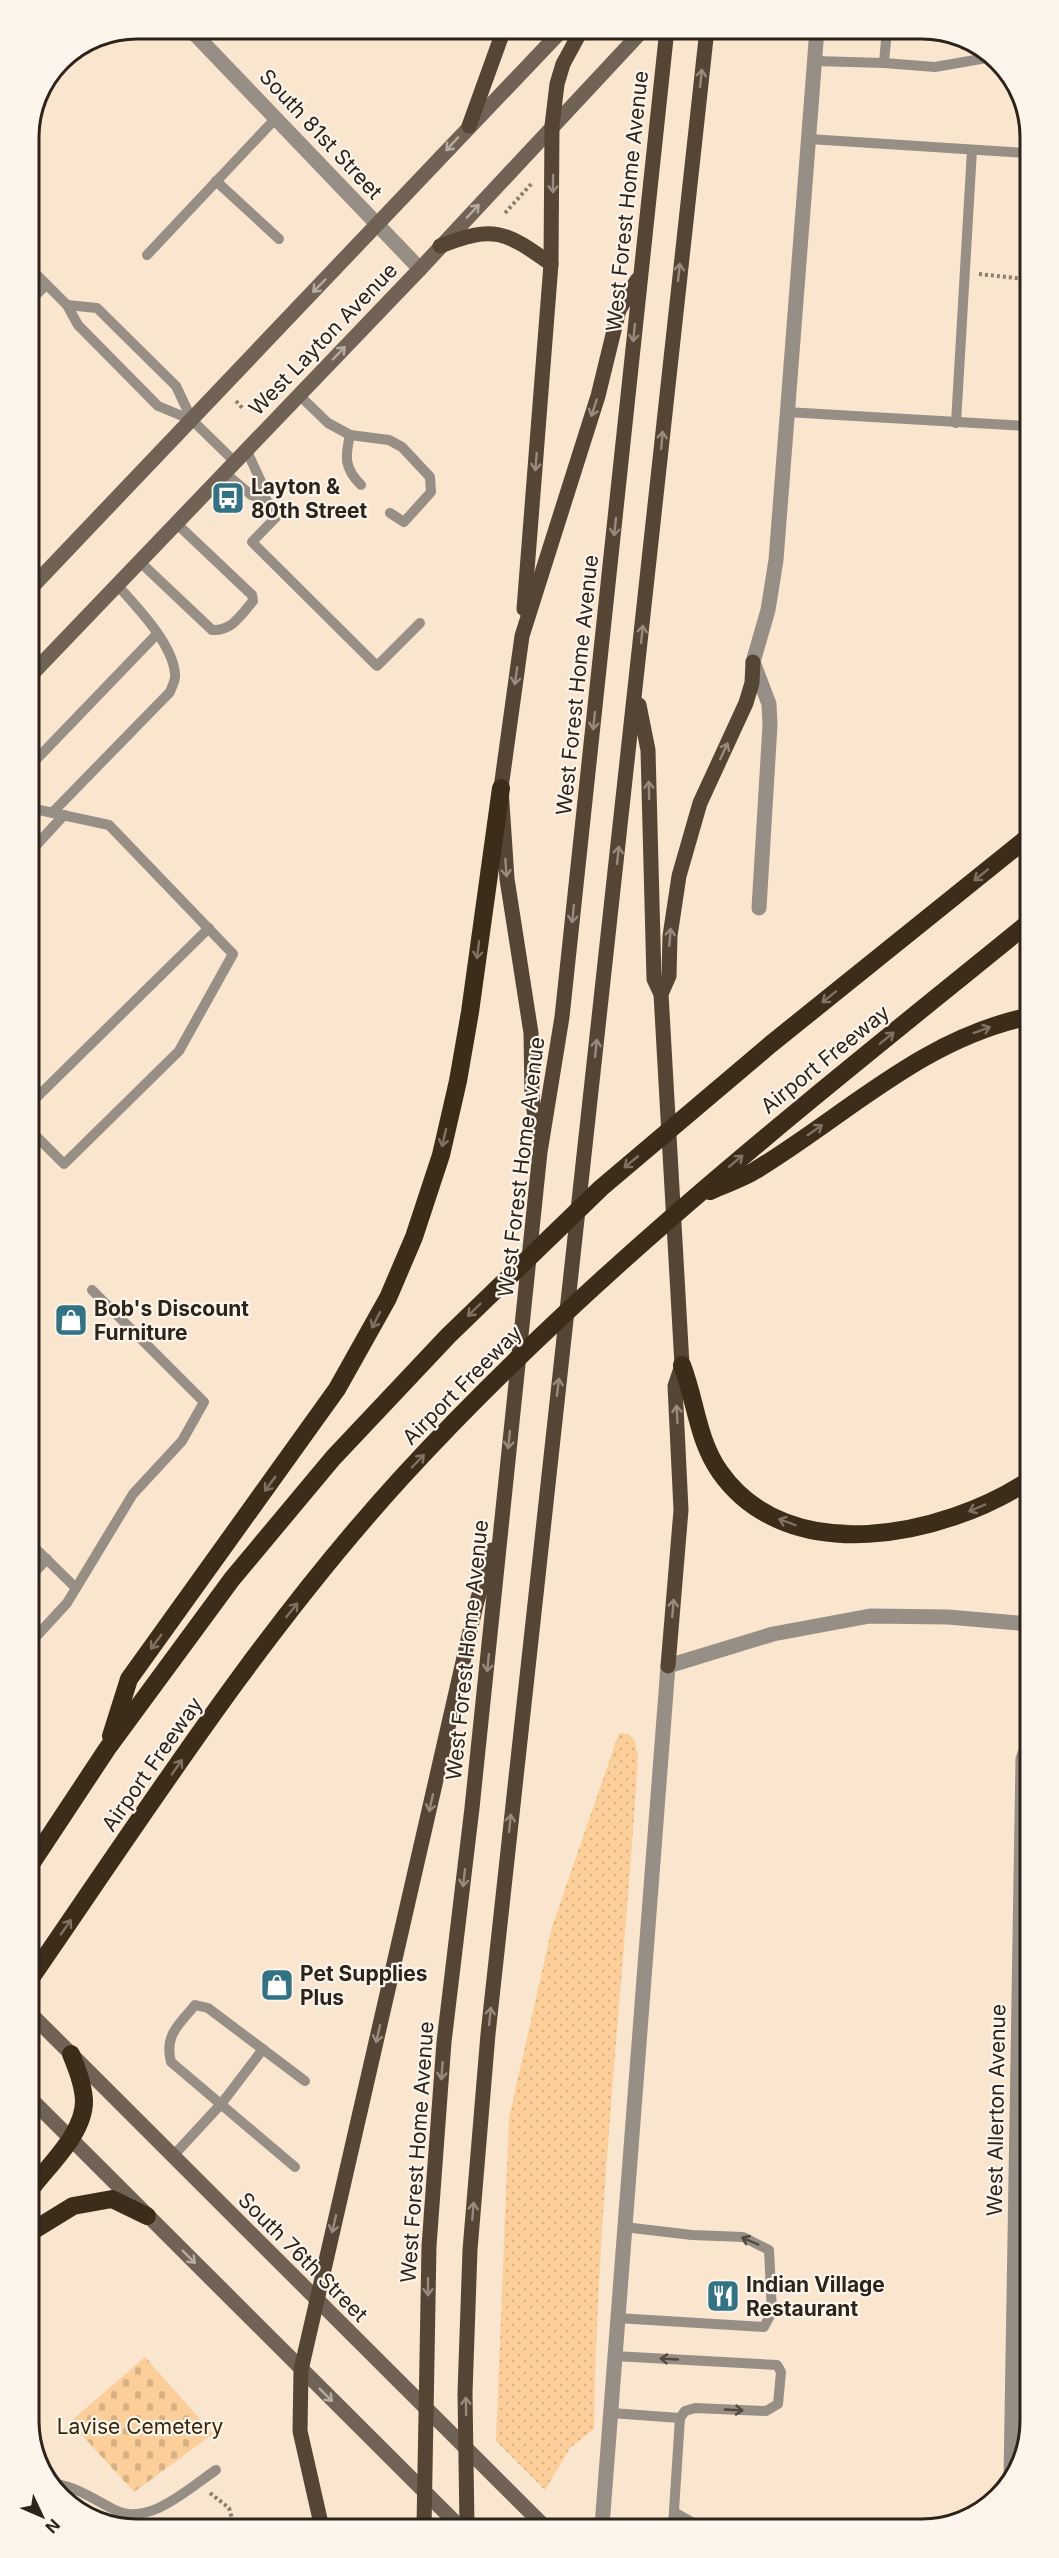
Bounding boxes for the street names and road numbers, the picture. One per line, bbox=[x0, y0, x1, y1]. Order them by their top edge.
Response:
street label: South 81st Street bbox=[254, 64, 388, 204]
street label: West Forest Home Avenue bbox=[601, 69, 653, 333]
street label: West Layton Avenue bbox=[244, 257, 402, 421]
street label: West Forest Home Avenue bbox=[551, 553, 603, 817]
street label: Airport Freeway bbox=[756, 999, 895, 1119]
street label: West Forest Home Avenue bbox=[493, 1035, 549, 1299]
street label: Airport Freeway bbox=[397, 1320, 527, 1450]
street label: West Forest Home Avenue bbox=[441, 1518, 493, 1782]
street label: Airport Freeway bbox=[96, 1692, 208, 1836]
street label: West Allerton Avenue bbox=[982, 2004, 1010, 2216]
street label: West Forest Home Avenue bbox=[395, 2020, 439, 2284]
street label: South 76th Street bbox=[233, 2187, 373, 2327]

